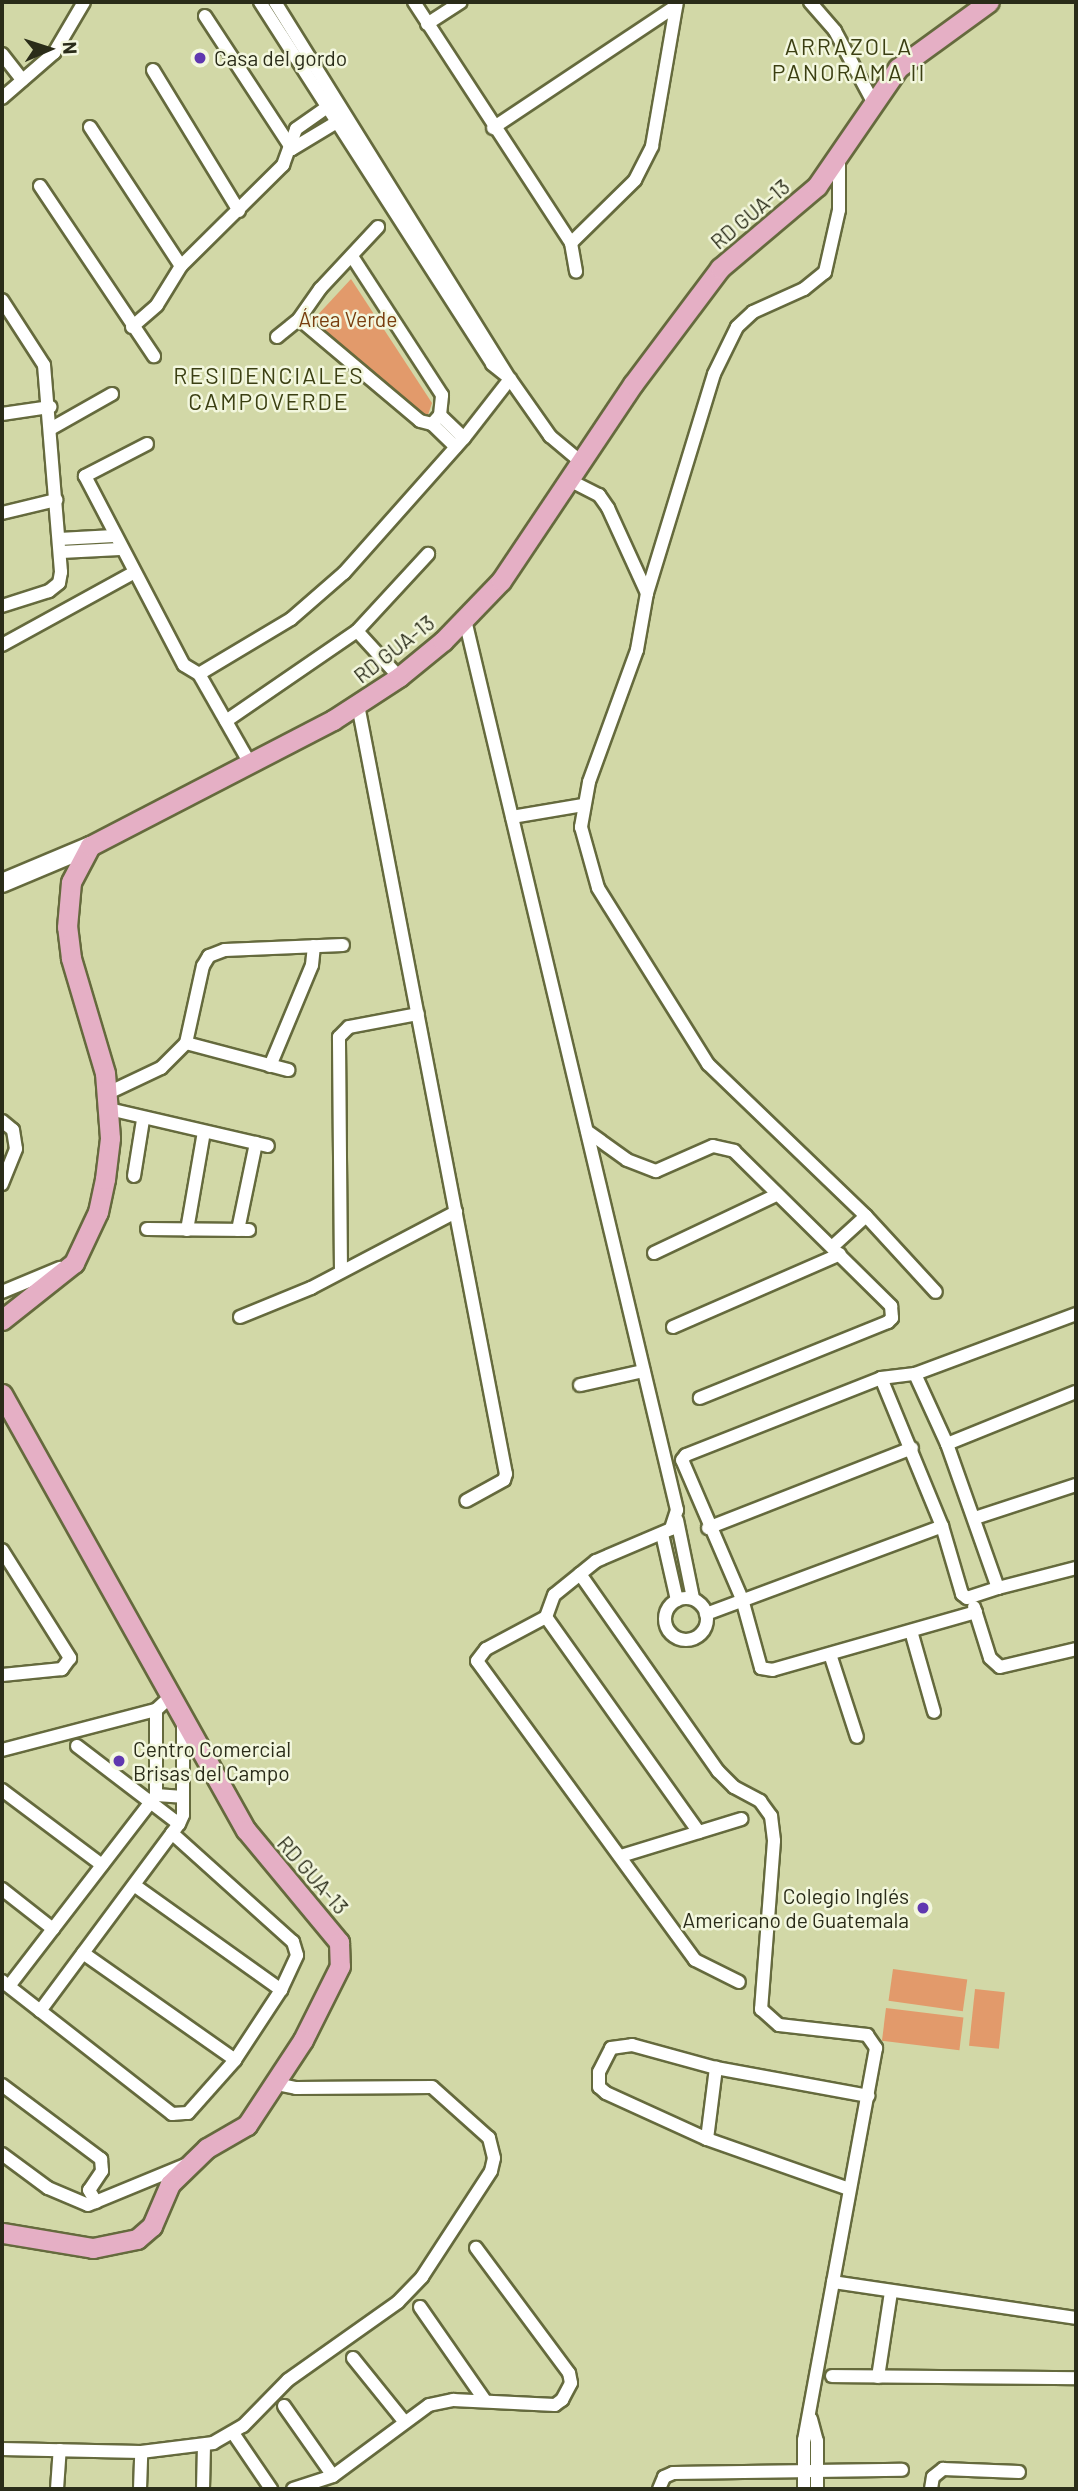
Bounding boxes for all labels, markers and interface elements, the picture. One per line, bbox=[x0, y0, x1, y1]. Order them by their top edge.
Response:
north arrow bbox=[14, 14, 84, 84]
district label: ARRAZOLA PANORAMA II bbox=[773, 32, 925, 86]
text: N bbox=[59, 41, 82, 55]
place label: Casa del gordo bbox=[214, 45, 347, 71]
marker: Casa del gordo bbox=[192, 50, 208, 66]
street label: RD GUA-13 bbox=[705, 174, 795, 254]
park label: Área Verde bbox=[298, 306, 398, 332]
district label: RESIDENCIALES CAMPOVERDE bbox=[175, 361, 363, 415]
street label: RD GUA-13 bbox=[349, 610, 439, 688]
place label: Centro Comercial Brisas del Campo bbox=[133, 1736, 291, 1786]
marker: Centro Comercial Brisas del Campo bbox=[111, 1753, 127, 1769]
street label: RD GUA-13 bbox=[272, 1831, 354, 1919]
place label: Colegio Inglés Americano de Guatemala bbox=[683, 1883, 909, 1933]
marker: Colegio Inglés Americano de Guatemala bbox=[915, 1900, 931, 1916]

